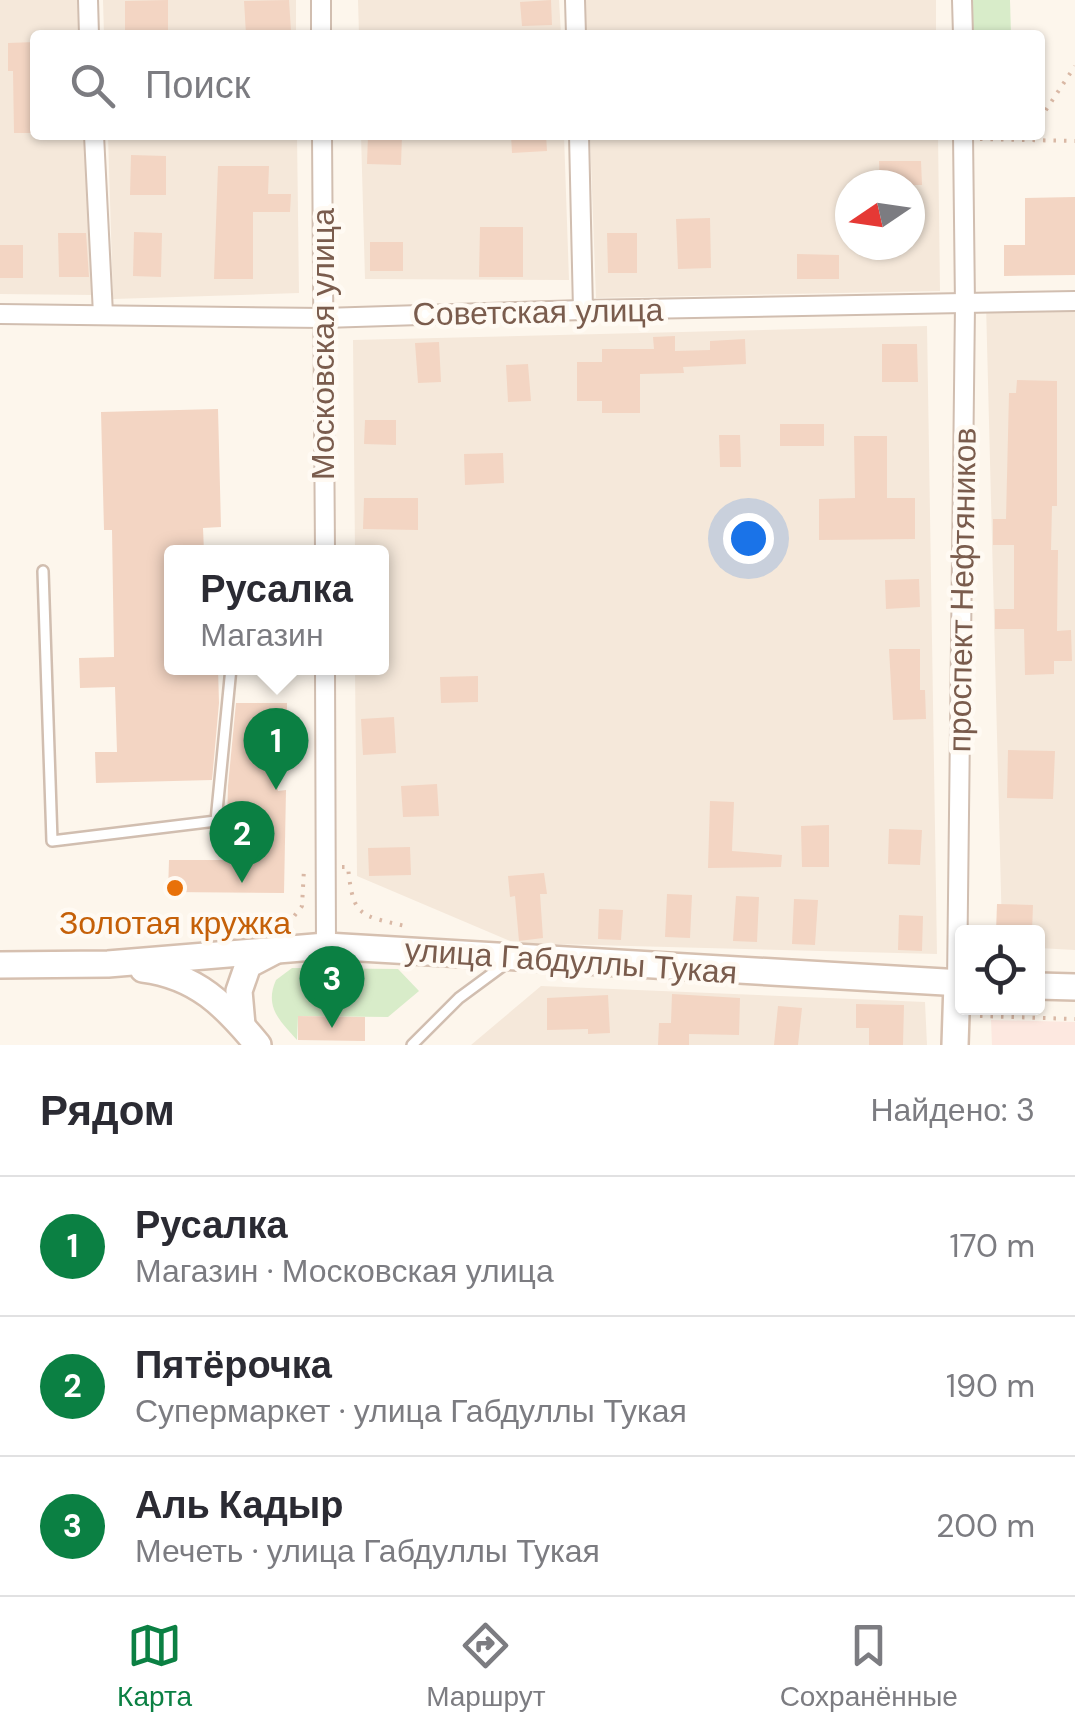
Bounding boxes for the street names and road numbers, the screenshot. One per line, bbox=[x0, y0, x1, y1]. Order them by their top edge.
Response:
street label: Московская улица bbox=[302, 208, 344, 480]
street label: Советская улица bbox=[412, 289, 664, 335]
street label: проспект Нефтяников bbox=[938, 427, 986, 753]
street label: улица Габдуллы Тукая bbox=[403, 928, 739, 994]

